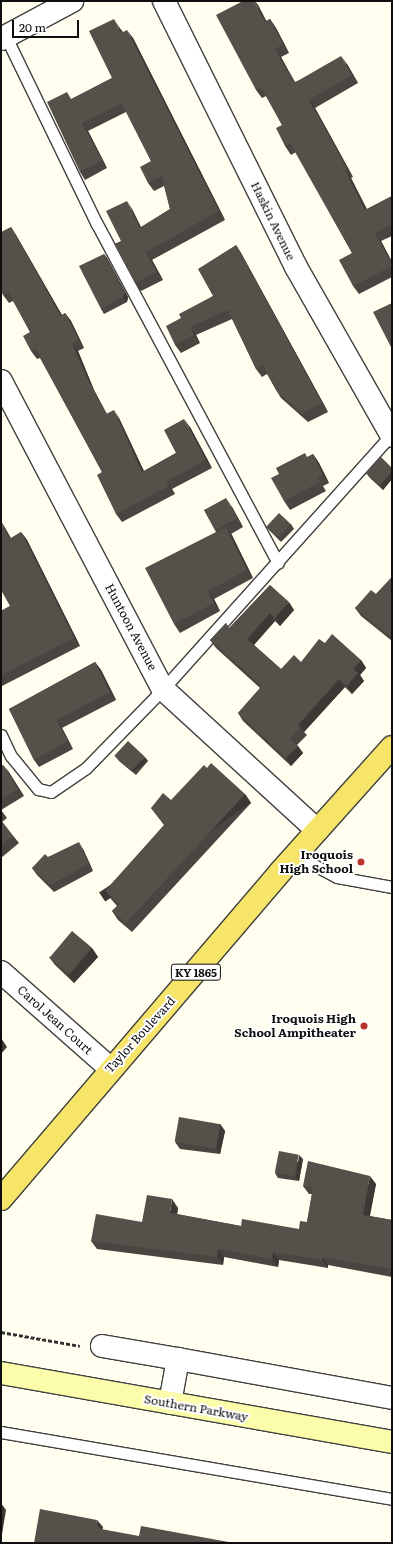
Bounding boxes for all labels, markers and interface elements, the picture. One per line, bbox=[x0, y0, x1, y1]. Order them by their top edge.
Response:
scale bar bbox=[14, 12, 81, 38]
text: 20 m bbox=[19, 18, 46, 36]
street label: Haskin Avenue bbox=[248, 179, 298, 263]
street label: Huntoon Avenue bbox=[102, 581, 160, 673]
place label: Iroquois High School bbox=[279, 848, 353, 876]
marker: Iroquois High School bbox=[356, 857, 366, 867]
road number: KY 1865 bbox=[170, 963, 222, 981]
street label: Carol Jean Court bbox=[14, 983, 96, 1057]
street label: Taylor Boulevard bbox=[102, 994, 178, 1076]
place label: Iroquois High School Ampitheater bbox=[234, 1012, 356, 1040]
marker: Iroquois High School Ampitheater bbox=[359, 1021, 369, 1031]
street label: Southern Parkway bbox=[143, 1392, 249, 1424]

